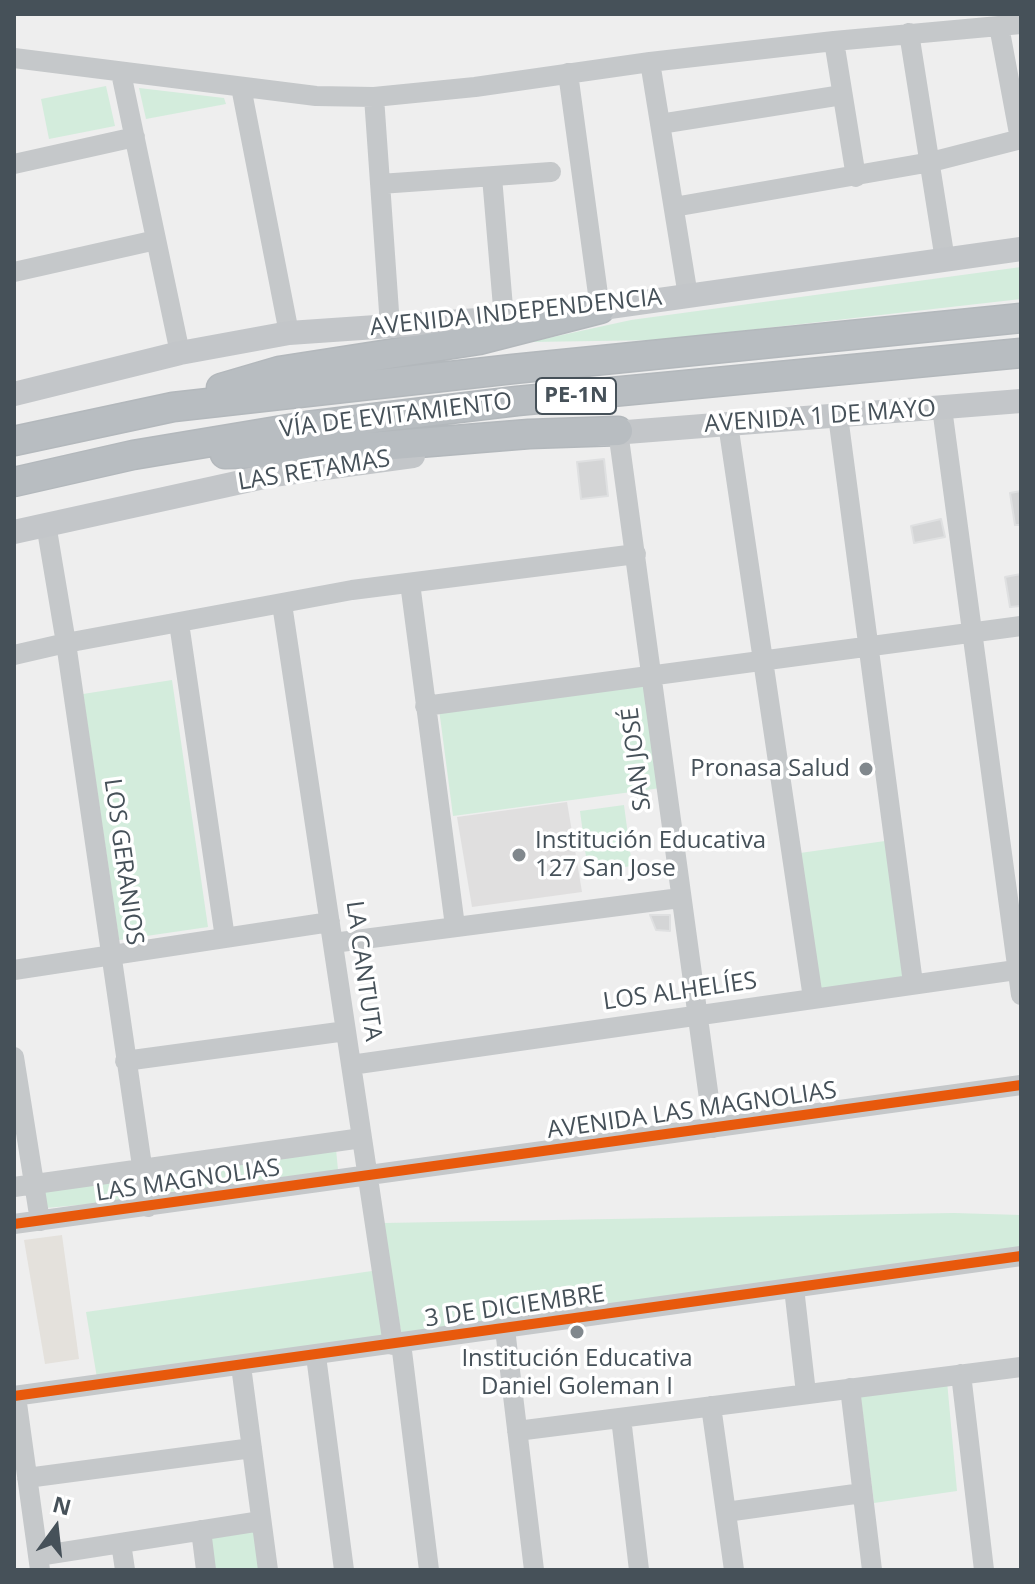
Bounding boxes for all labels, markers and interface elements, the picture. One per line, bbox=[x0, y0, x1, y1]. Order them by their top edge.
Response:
street label: AVENIDA INDEPENDENCIA bbox=[368, 283, 664, 343]
road number: PE-1N bbox=[536, 378, 616, 414]
street label: VÍA DE EVITAMIENTO bbox=[278, 387, 514, 445]
street label: AVENIDA 1 DE MAYO bbox=[703, 395, 937, 439]
street label: LAS RETAMAS bbox=[236, 445, 392, 497]
street label: SAN JOSÉ bbox=[616, 706, 658, 812]
place label: Pronasa Salud bbox=[690, 755, 850, 783]
marker: Pronasa Salud bbox=[857, 760, 875, 778]
street label: LOS GERANIOS bbox=[97, 777, 149, 947]
place label: Institución Educativa 127 San Jose bbox=[535, 827, 766, 883]
marker: Institución Educativa 127 San Jose bbox=[510, 846, 528, 864]
street label: LA CANTUTA bbox=[339, 899, 387, 1043]
street label: LOS ALHELÍES bbox=[601, 967, 759, 1017]
street label: AVENIDA LAS MAGNOLIAS bbox=[545, 1076, 839, 1146]
street label: LAS MAGNOLIAS bbox=[94, 1154, 282, 1208]
street label: 3 DE DICIEMBRE bbox=[423, 1280, 607, 1334]
marker: Institución Educativa Daniel Goleman I bbox=[568, 1323, 586, 1341]
place label: Institución Educativa Daniel Goleman I bbox=[461, 1345, 693, 1401]
north arrow bbox=[16, 1488, 96, 1568]
text: N bbox=[50, 1488, 75, 1522]

